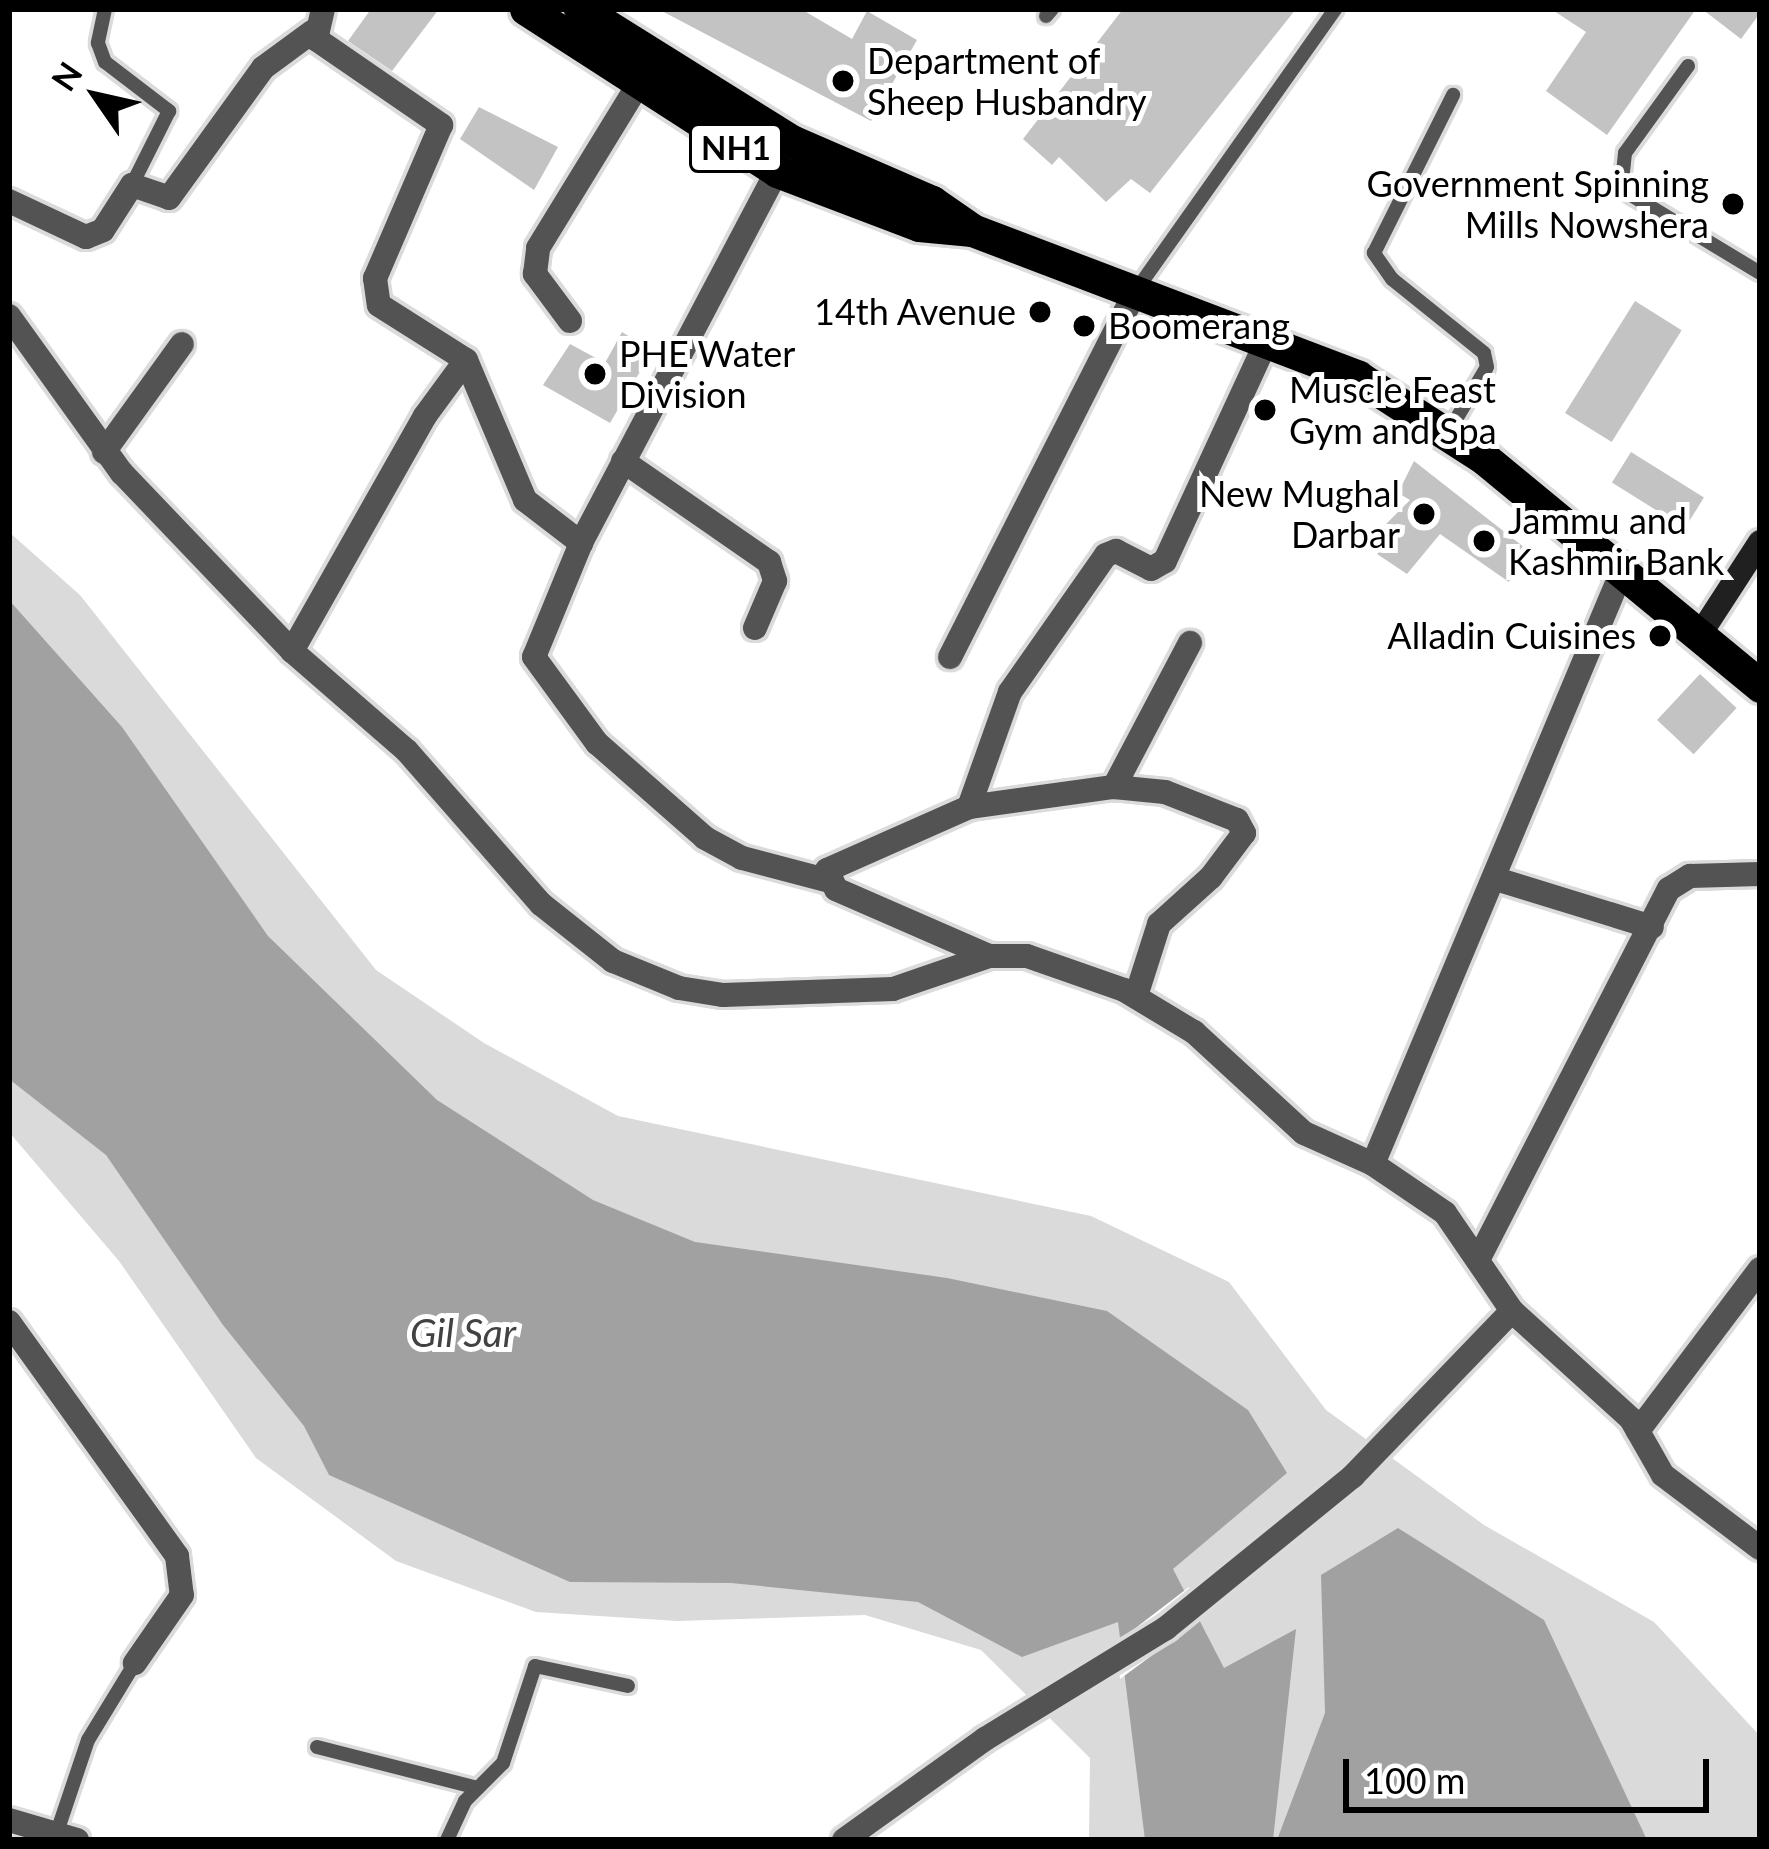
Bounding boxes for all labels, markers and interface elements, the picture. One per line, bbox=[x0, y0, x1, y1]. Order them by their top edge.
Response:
north arrow bbox=[36, 36, 156, 156]
place label: Department of Sheep Husbandry bbox=[867, 38, 1147, 123]
text: N bbox=[42, 54, 90, 98]
marker: Department of Sheep Husbandry bbox=[830, 68, 856, 94]
road number: NH1 bbox=[688, 121, 784, 175]
place label: Government Spinning Mills Nowshera bbox=[1367, 161, 1709, 246]
marker: Government Spinning Mills Nowshera bbox=[1720, 191, 1746, 217]
place label: 14th Avenue bbox=[813, 290, 1016, 334]
marker: 14th Avenue bbox=[1027, 299, 1053, 325]
place label: Boomerang bbox=[1108, 304, 1290, 348]
marker: Boomerang bbox=[1071, 313, 1097, 339]
place label: PHE Water Division bbox=[619, 331, 796, 416]
marker: PHE Water Division bbox=[582, 361, 608, 387]
place label: Muscle Feast Gym and Spa bbox=[1289, 367, 1497, 452]
marker: Muscle Feast Gym and Spa bbox=[1252, 397, 1278, 423]
place label: New Mughal Darbar bbox=[1198, 471, 1400, 556]
place label: Jammu and Kashmir Bank bbox=[1508, 498, 1725, 583]
marker: New Mughal Darbar bbox=[1411, 501, 1437, 527]
marker: Jammu and Kashmir Bank bbox=[1471, 528, 1497, 554]
place label: Alladin Cuisines bbox=[1387, 614, 1636, 658]
marker: Alladin Cuisines bbox=[1647, 623, 1673, 649]
water label: Gil Sar bbox=[410, 1309, 516, 1355]
scale bar bbox=[1349, 1735, 1715, 1809]
text: 100 m bbox=[1364, 1758, 1465, 1802]

